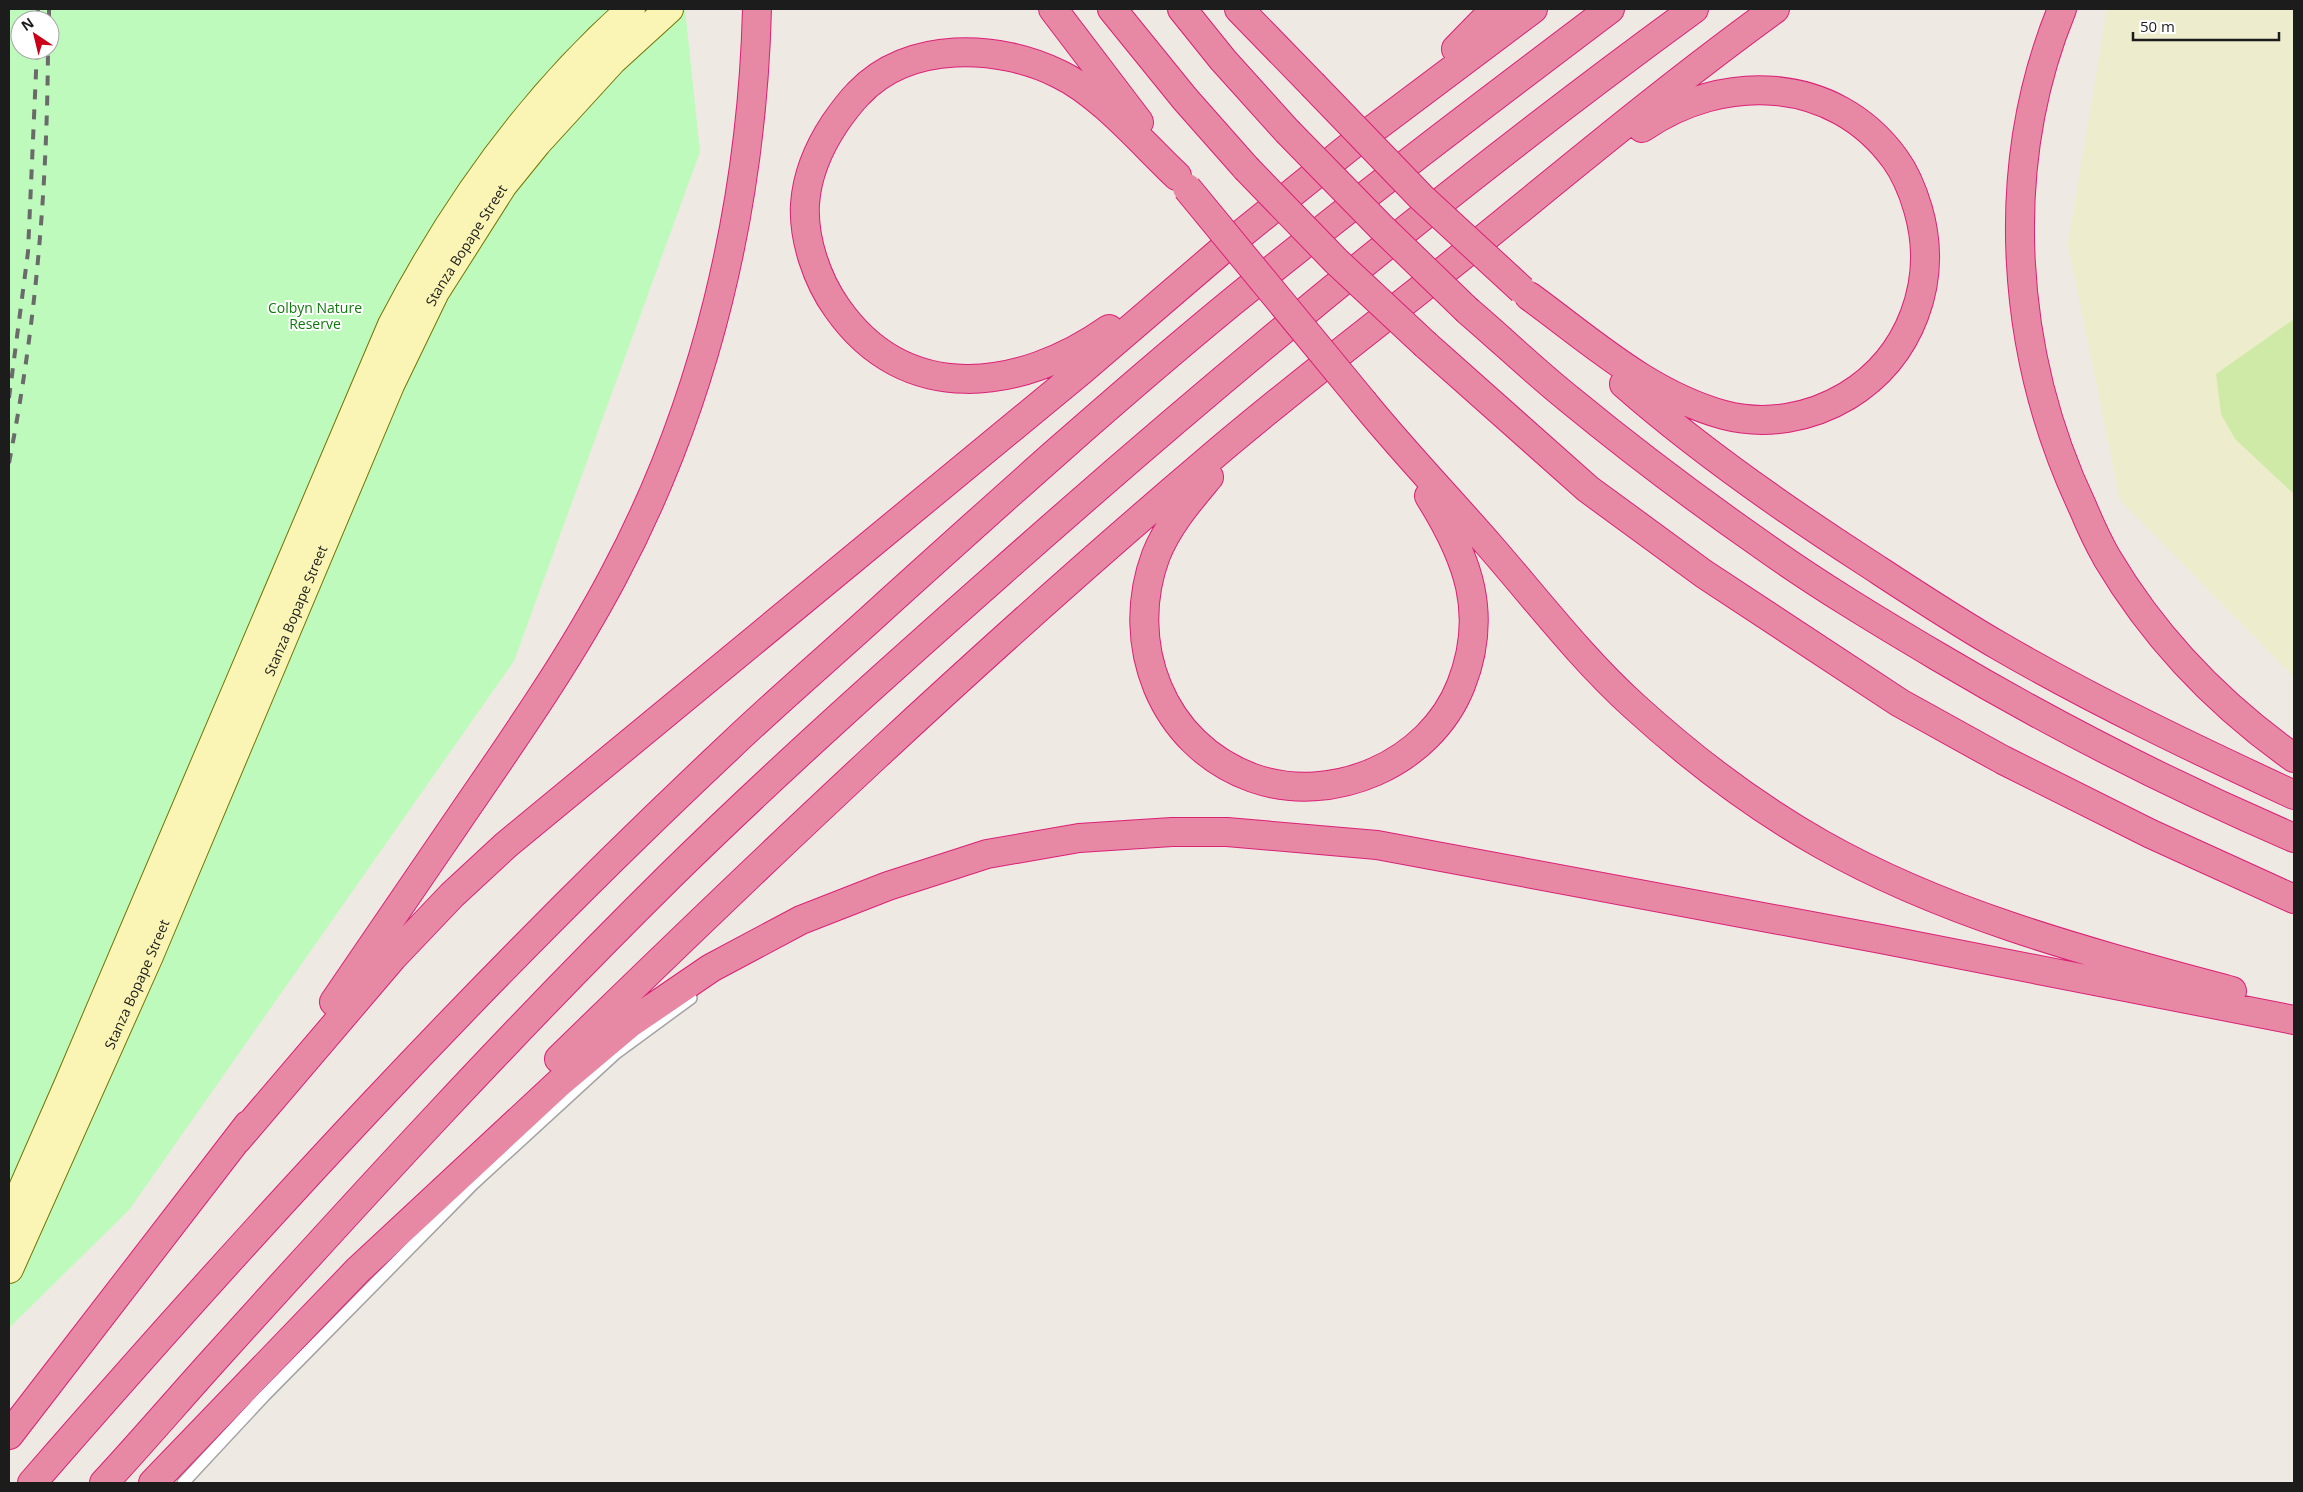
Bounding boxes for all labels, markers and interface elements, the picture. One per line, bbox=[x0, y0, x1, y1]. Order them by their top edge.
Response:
north arrow bbox=[10, 10, 60, 60]
scale bar bbox=[2133, 10, 2279, 42]
text: N bbox=[17, 13, 37, 35]
text: 50 m bbox=[2140, 16, 2175, 36]
street label: Stanza Bopape Street bbox=[420, 180, 511, 309]
park label: Colbyn Nature Reserve bbox=[268, 298, 362, 333]
street label: Stanza Bopape Street bbox=[259, 542, 331, 679]
street label: Stanza Bopape Street bbox=[99, 916, 173, 1052]

